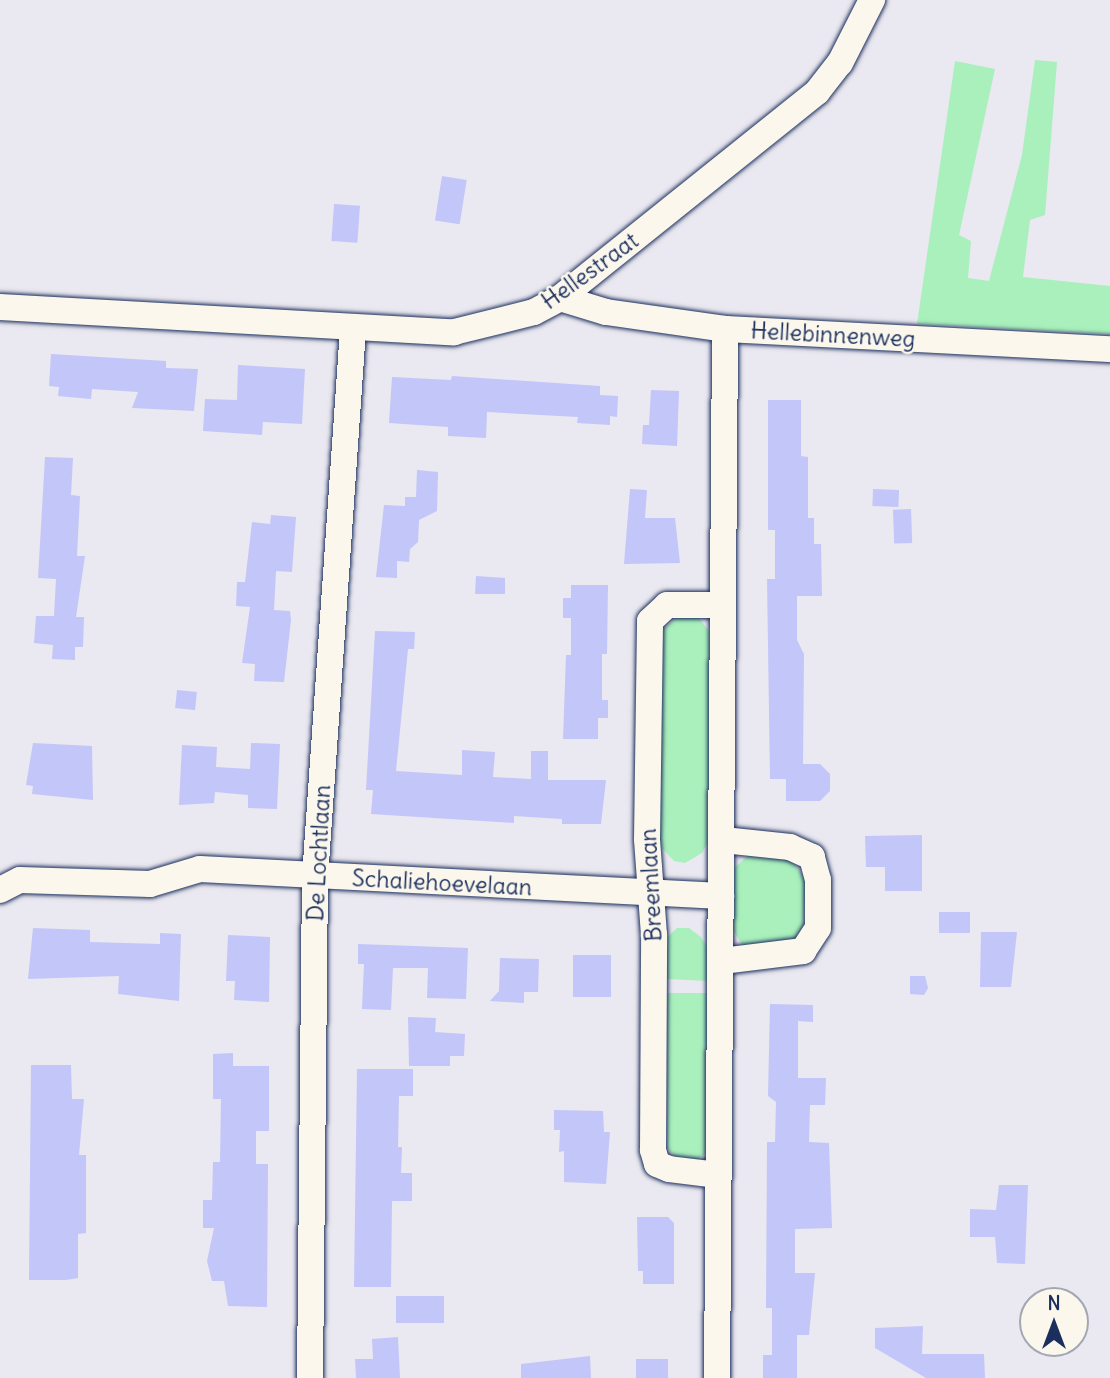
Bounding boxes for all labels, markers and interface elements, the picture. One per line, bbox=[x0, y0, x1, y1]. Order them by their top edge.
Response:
street label: Hellestraat bbox=[536, 227, 644, 315]
street label: Hellebinnenweg bbox=[750, 317, 916, 353]
street label: De Lochtlaan bbox=[302, 784, 336, 922]
street label: Breemlaan bbox=[634, 828, 668, 942]
street label: Schaliehoevelaan bbox=[351, 864, 533, 902]
north arrow bbox=[1019, 1287, 1089, 1357]
text: N bbox=[1047, 1291, 1061, 1315]

